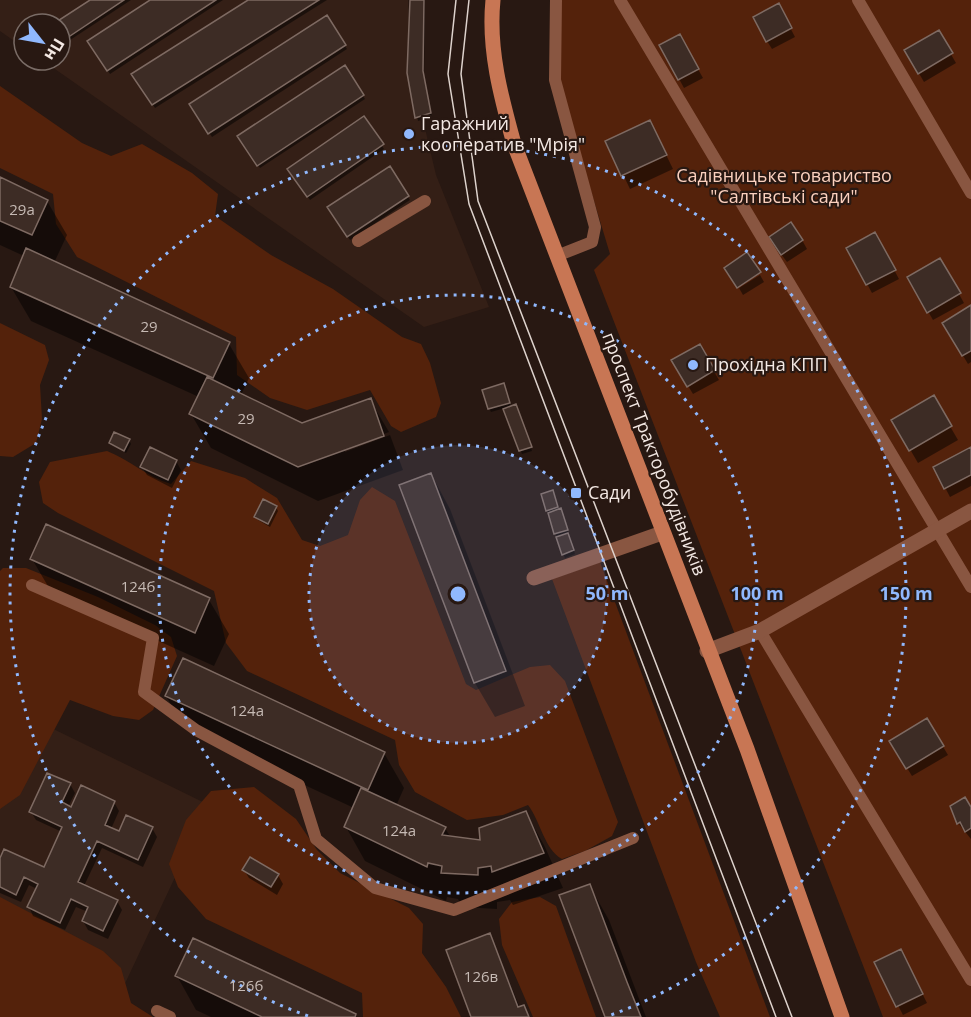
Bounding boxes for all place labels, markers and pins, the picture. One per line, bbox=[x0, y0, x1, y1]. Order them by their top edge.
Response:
place label: Гаражний кооператив "Мрія" bbox=[421, 111, 585, 156]
marker: Гаражний кооператив "Мрія" bbox=[402, 127, 416, 141]
place label: Прохідна КПП bbox=[705, 352, 828, 376]
marker: Прохідна КПП bbox=[686, 358, 700, 372]
place label: Сади bbox=[588, 480, 631, 504]
marker: Сади bbox=[569, 486, 583, 500]
centre of rings bbox=[448, 584, 468, 604]

